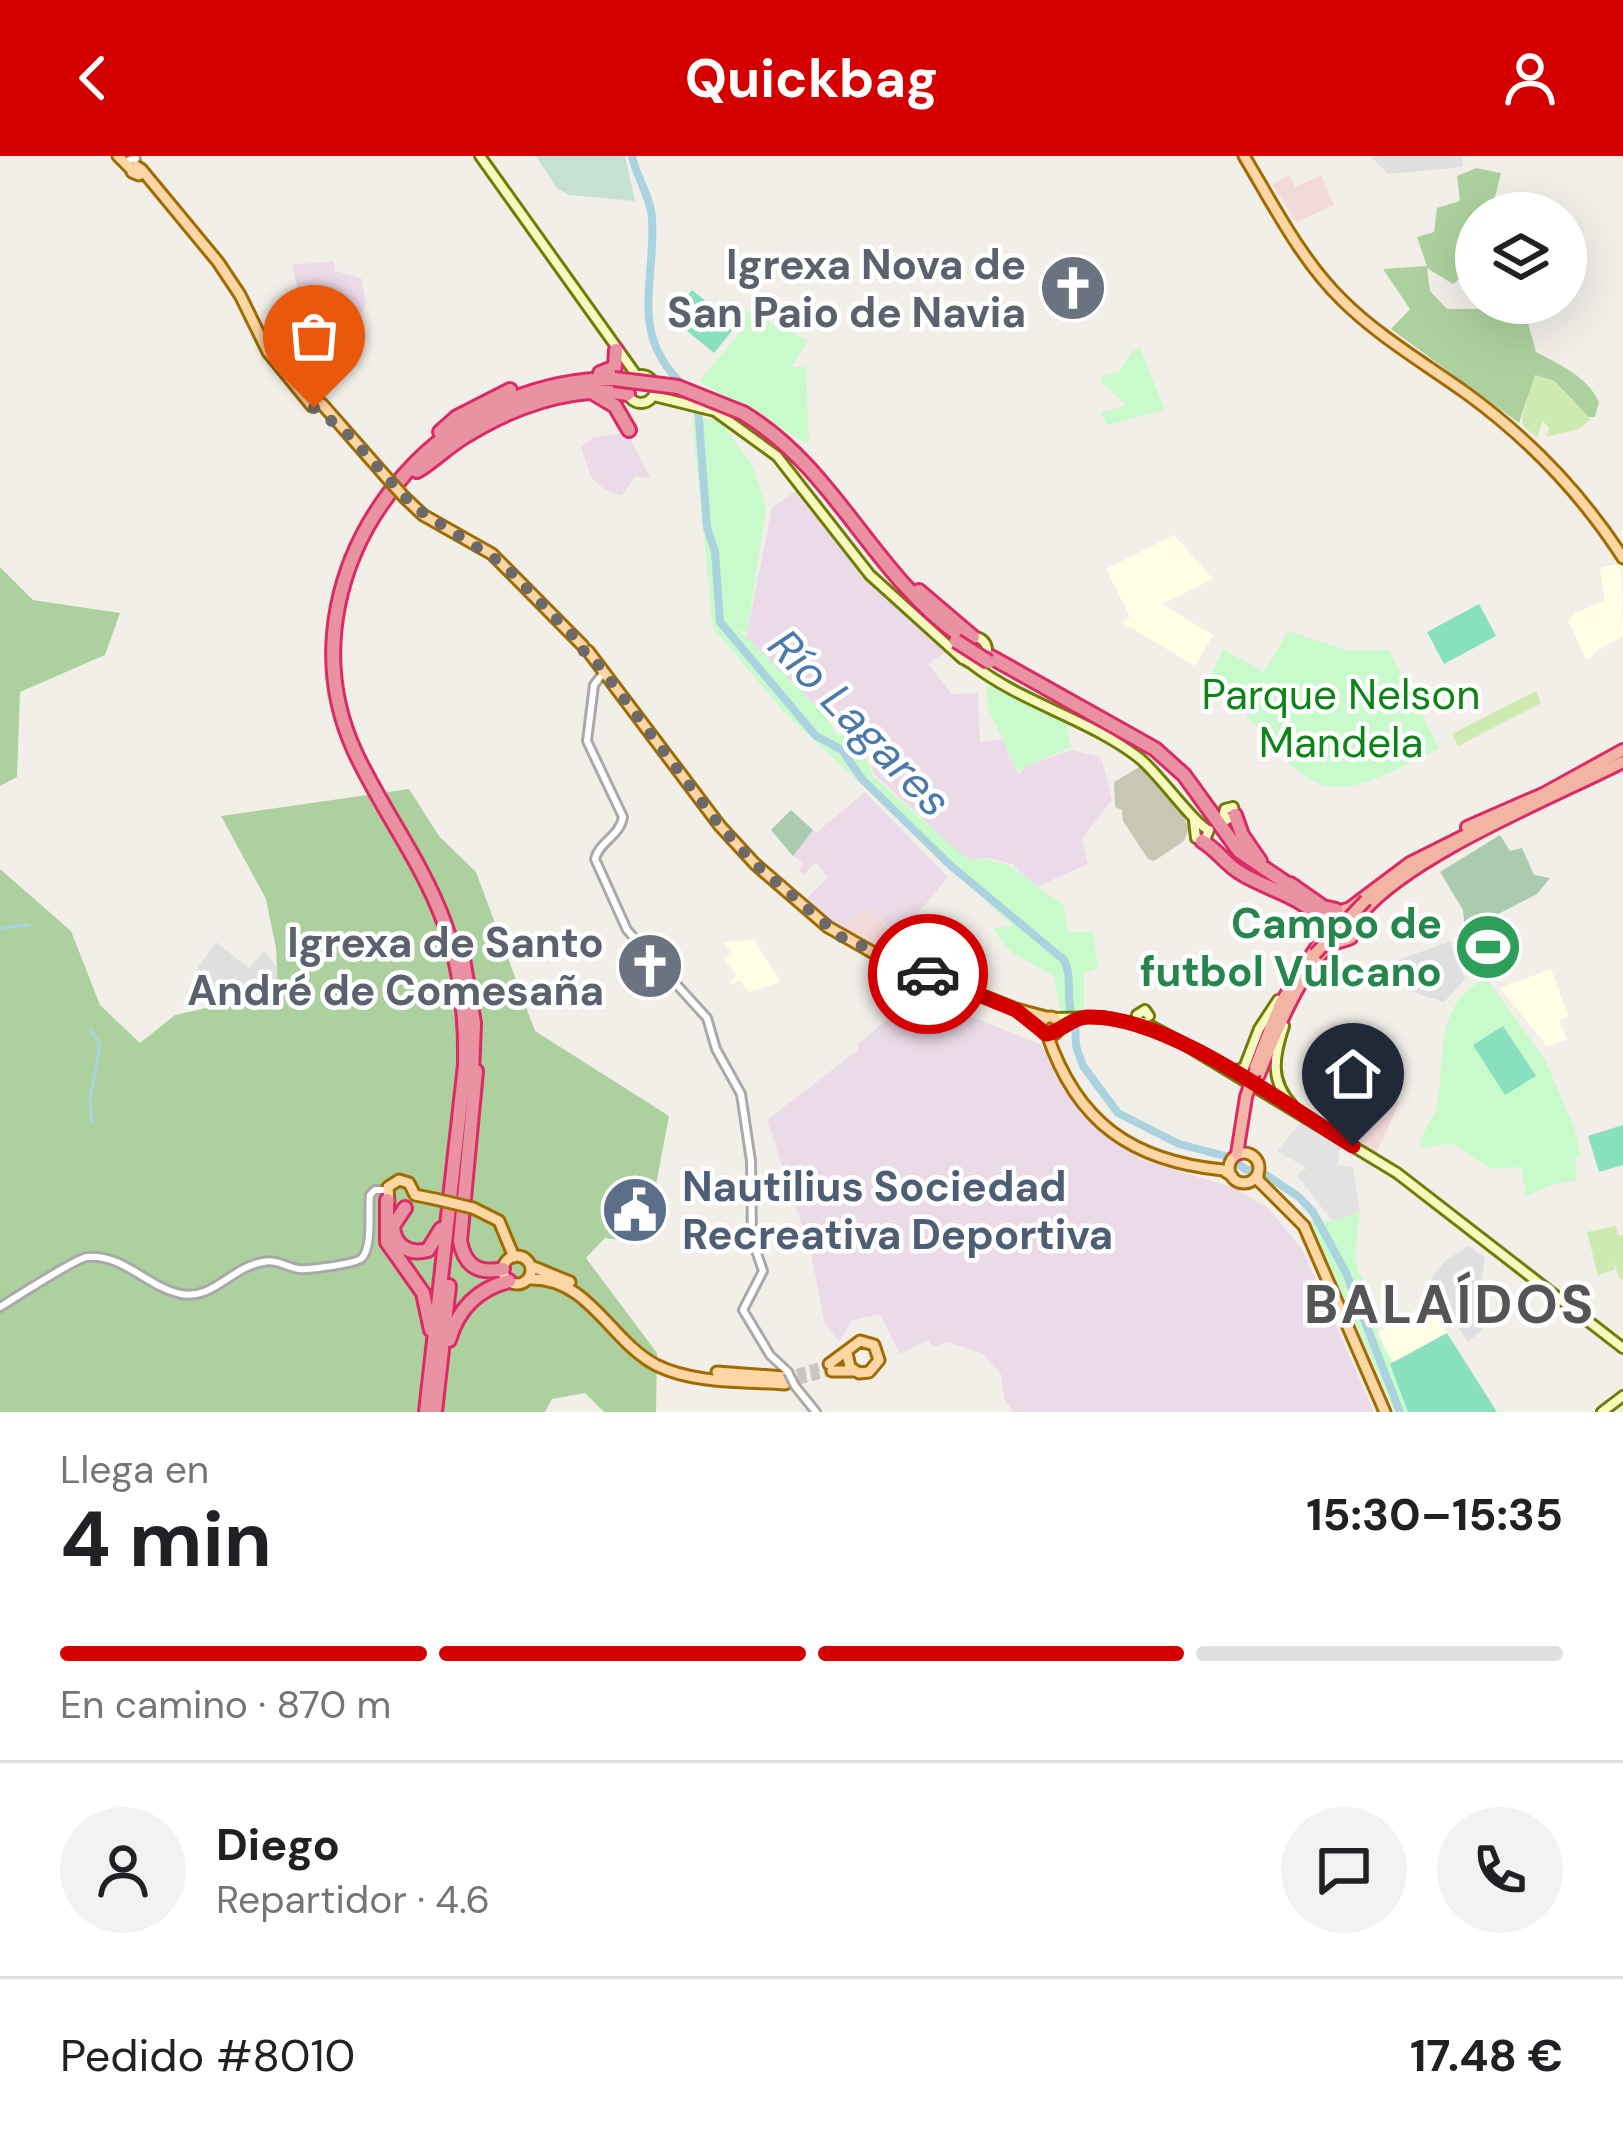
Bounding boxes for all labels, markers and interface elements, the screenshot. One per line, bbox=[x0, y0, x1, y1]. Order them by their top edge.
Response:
text: Quickbag bbox=[685, 43, 938, 114]
icon: back bbox=[60, 45, 126, 111]
icon: person bbox=[1497, 45, 1563, 111]
map controls bbox=[1455, 192, 1587, 324]
button: layers bbox=[1455, 192, 1587, 324]
place label: Igrexa Nova de San Paio de Navia bbox=[667, 237, 1026, 340]
church icon: Igrexa Nova de San Paio de Navia bbox=[1038, 253, 1108, 323]
pin bbox=[263, 285, 365, 408]
icon: bag bbox=[281, 303, 347, 369]
water label: Río Lagares bbox=[756, 617, 964, 829]
park label: Parque Nelson Mandela bbox=[1202, 667, 1480, 770]
place label: Campo de futbol Vulcano bbox=[1140, 896, 1442, 999]
sports icon: Campo de futbol Vulcano bbox=[1453, 912, 1523, 982]
courier bbox=[868, 914, 988, 1034]
place label: Igrexa de Santo André de Comesaña bbox=[187, 915, 604, 1018]
church icon: Igrexa de Santo André de Comesaña bbox=[615, 931, 685, 1001]
icon: car bbox=[895, 941, 961, 1007]
pin bbox=[1302, 1023, 1404, 1146]
icon: home bbox=[1320, 1041, 1386, 1107]
place label: Nautilius Sociedad Recreativa Deportiva bbox=[682, 1159, 1113, 1262]
public building icon: Nautilius Sociedad Recreativa Deportiva bbox=[600, 1175, 670, 1245]
district label: BALAÍDOS bbox=[1304, 1269, 1596, 1340]
text: Llega en bbox=[60, 1444, 209, 1495]
text: 15:30–15:35 bbox=[1306, 1485, 1563, 1544]
text: 4 min bbox=[60, 1489, 272, 1590]
text: En camino · 870 m bbox=[60, 1679, 391, 1730]
button: person bbox=[60, 1807, 186, 1933]
button: chat bbox=[1281, 1807, 1407, 1933]
button: phone bbox=[1437, 1807, 1563, 1933]
text: Diego bbox=[216, 1815, 340, 1874]
text: Repartidor · 4.6 bbox=[216, 1874, 490, 1925]
text: Pedido #8010 bbox=[60, 2026, 355, 2085]
text: 17.48 € bbox=[1410, 2026, 1563, 2085]

